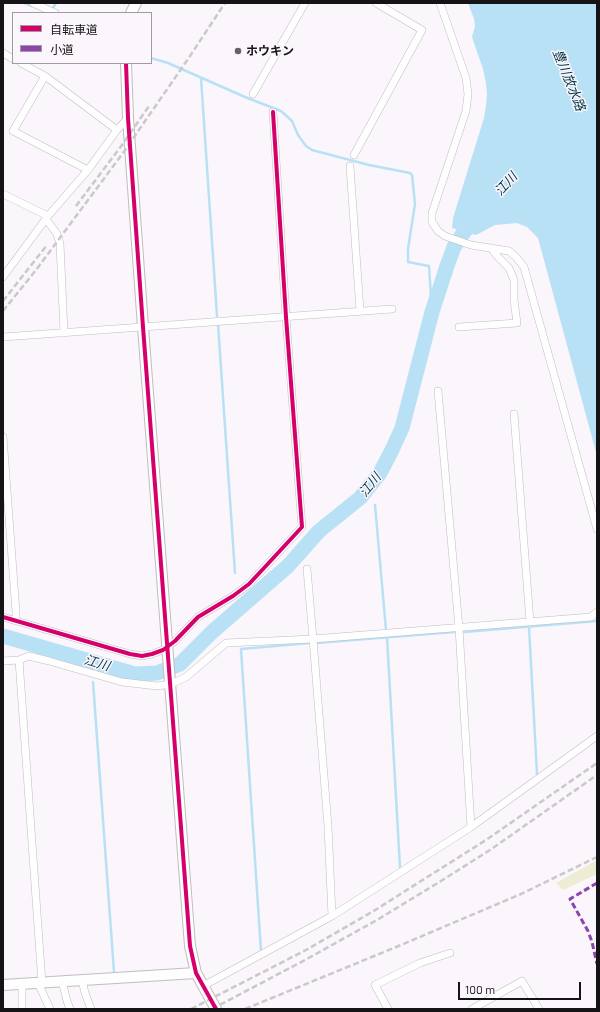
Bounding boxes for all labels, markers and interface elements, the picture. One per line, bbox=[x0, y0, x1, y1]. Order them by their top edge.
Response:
legend bbox=[12, 12, 152, 64]
text: 自転車道 bbox=[50, 22, 98, 36]
text: 小道 bbox=[50, 42, 74, 56]
place label: ホウキン bbox=[246, 44, 294, 58]
marker: ホウキン bbox=[233, 46, 243, 56]
water label: 豊川放水路 bbox=[550, 47, 588, 113]
water label: 江川 bbox=[492, 169, 520, 199]
water label: 江川 bbox=[356, 470, 384, 500]
water label: 江川 bbox=[82, 652, 112, 674]
scale bar bbox=[460, 974, 583, 1000]
text: 100 m bbox=[465, 982, 495, 996]

